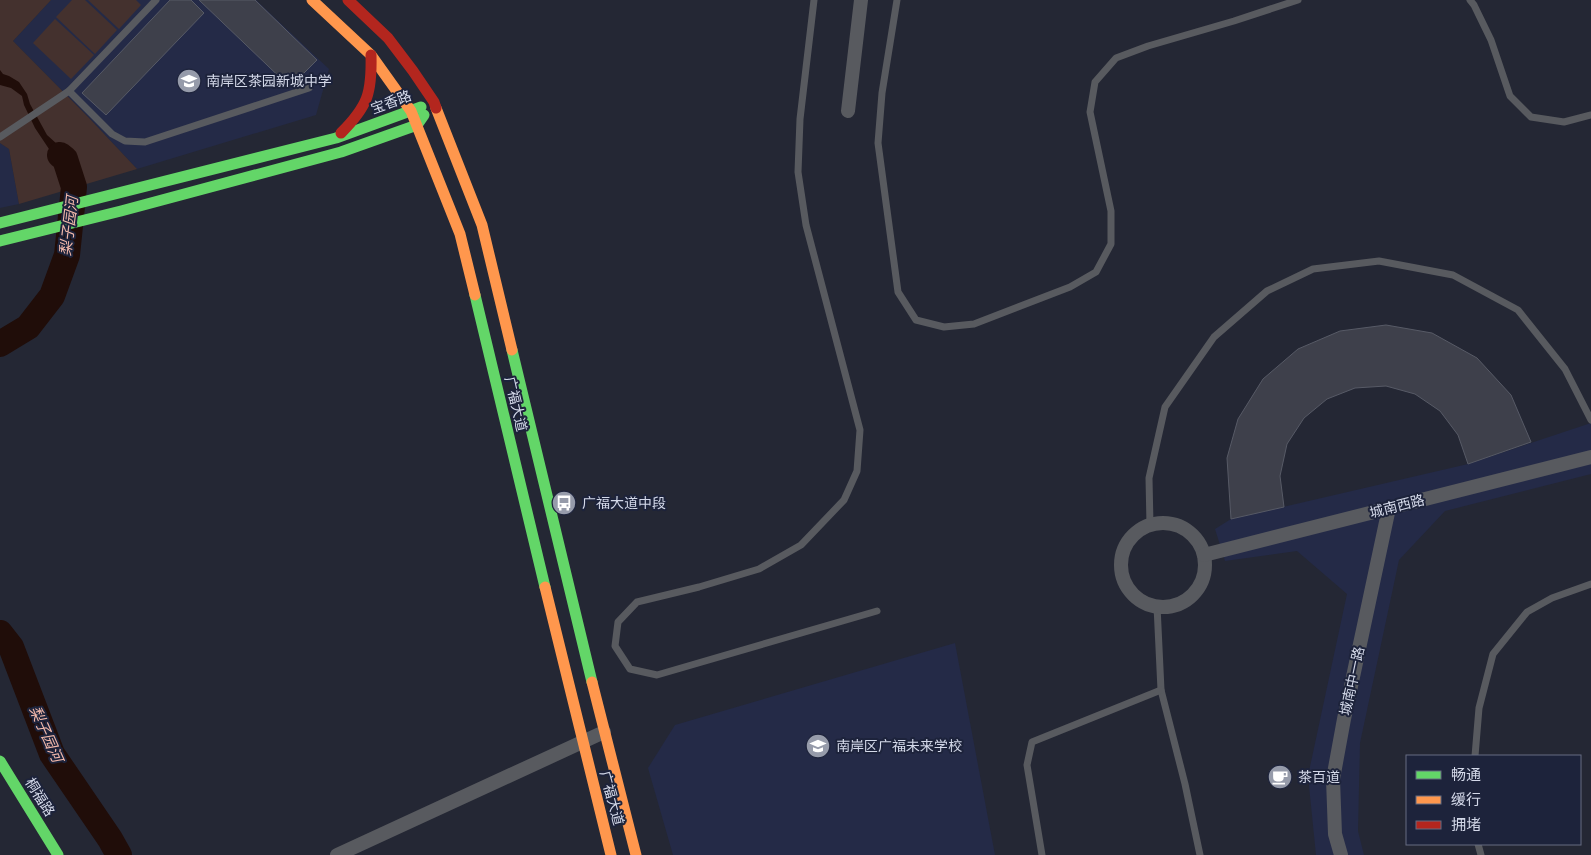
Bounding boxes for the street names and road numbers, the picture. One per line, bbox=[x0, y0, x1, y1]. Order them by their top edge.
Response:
street label: 宝香路 bbox=[369, 87, 413, 117]
street label: 广福大道 bbox=[502, 375, 530, 433]
street label: 城南西路 bbox=[1368, 491, 1426, 521]
street label: 城南中一路 bbox=[1337, 645, 1367, 717]
street label: 广福大道 bbox=[597, 769, 627, 827]
street label: 桐福路 bbox=[22, 775, 58, 819]

